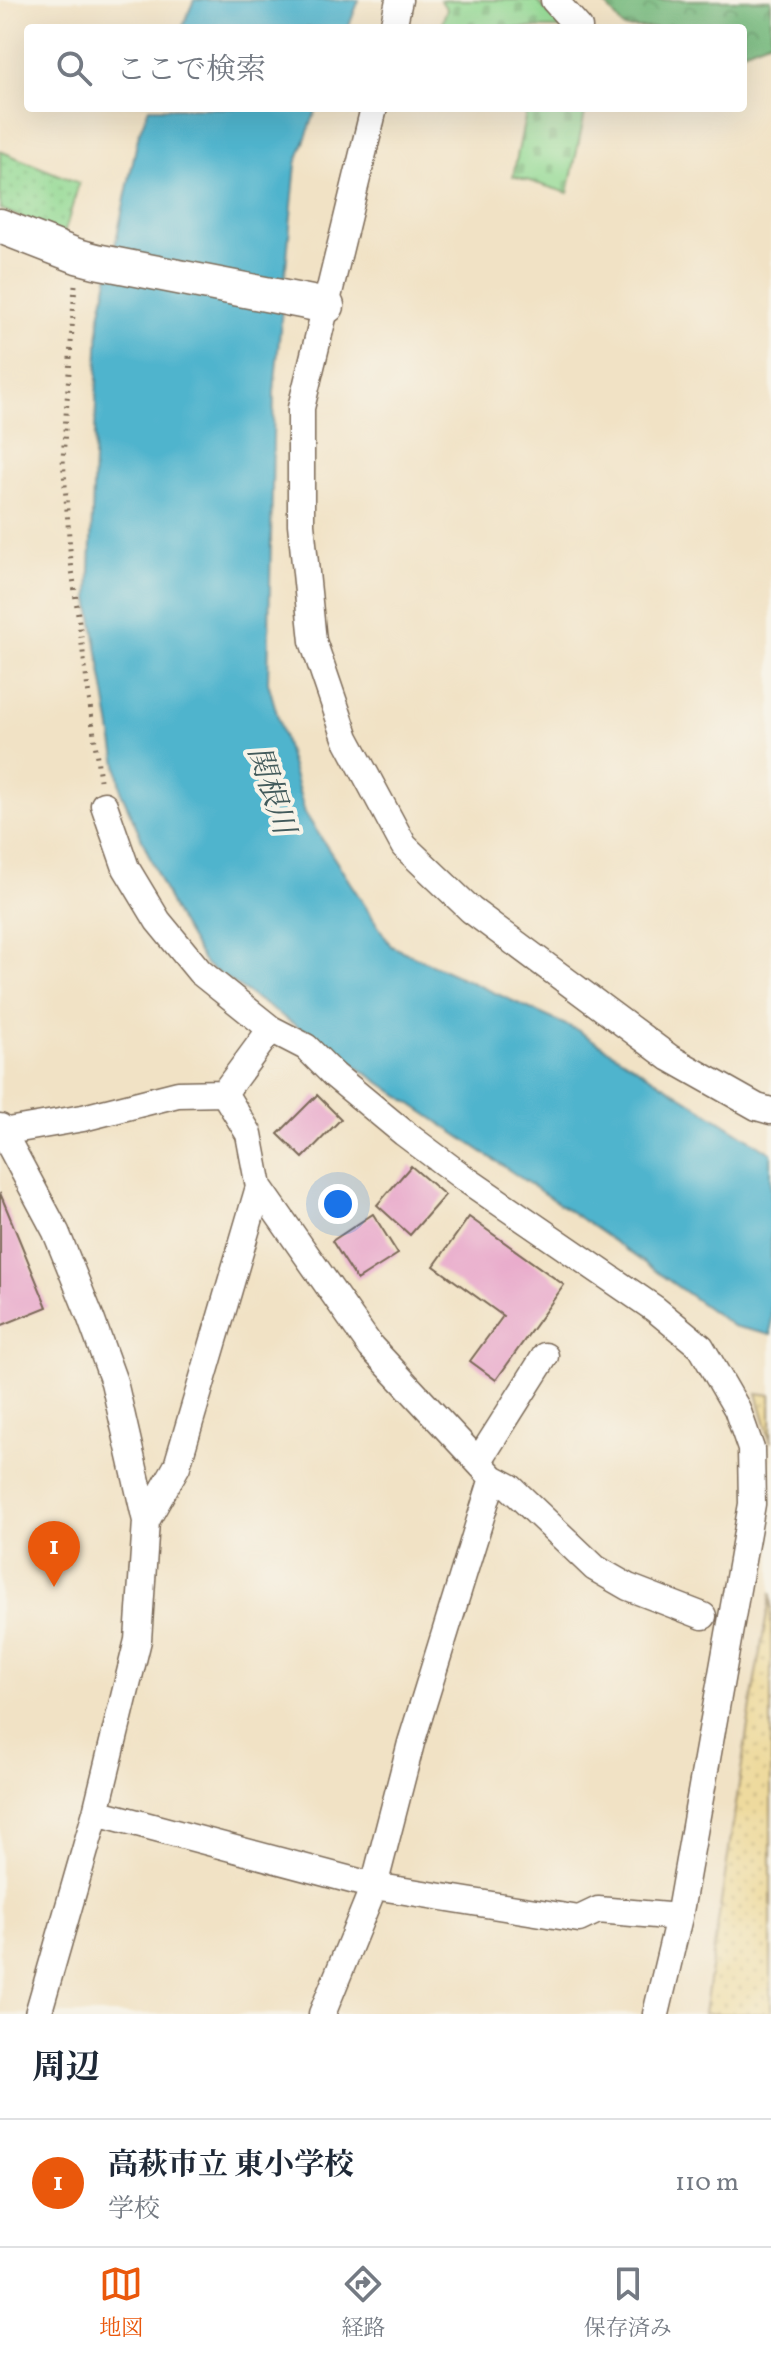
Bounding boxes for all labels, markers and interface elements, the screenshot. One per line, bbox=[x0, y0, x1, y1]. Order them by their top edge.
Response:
search box bbox=[24, 24, 747, 112]
icon: search bbox=[52, 46, 96, 90]
text: ここで検索 bbox=[116, 50, 266, 92]
water label: 関根川 bbox=[236, 741, 305, 843]
your location bbox=[318, 1184, 358, 1224]
pin: 1 bbox=[28, 1521, 80, 1587]
text: 周辺 bbox=[32, 2046, 100, 2093]
text: 高萩市立 東小学校 bbox=[108, 2145, 354, 2187]
text: 1 bbox=[53, 2165, 63, 2201]
text: 110 m bbox=[675, 2165, 739, 2201]
text: 学校 bbox=[108, 2192, 160, 2228]
tab: 地図 bbox=[99, 2262, 143, 2345]
tab: 経路 bbox=[341, 2262, 386, 2345]
tab: 保存済み bbox=[584, 2262, 672, 2345]

